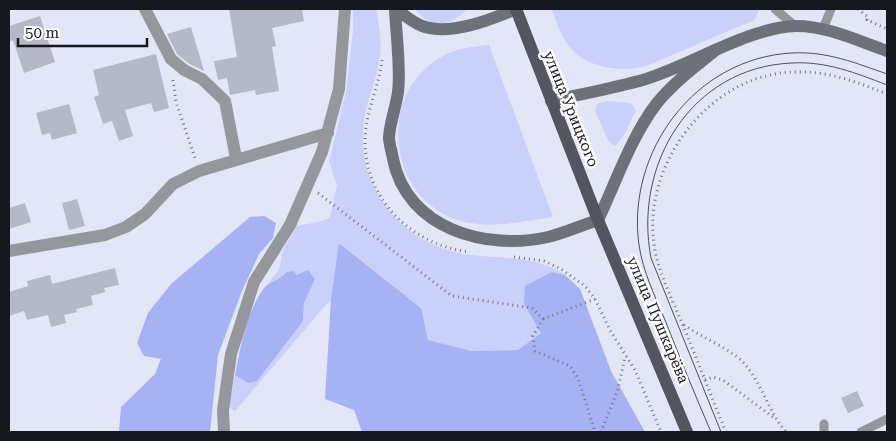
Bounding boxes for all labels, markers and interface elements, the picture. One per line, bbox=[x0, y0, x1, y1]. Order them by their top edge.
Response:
scale bar bbox=[18, 15, 146, 47]
text: 50 m bbox=[25, 24, 60, 42]
street label: улица Урицкого bbox=[540, 48, 602, 170]
street label: улица Пушкарёва bbox=[623, 254, 693, 386]

